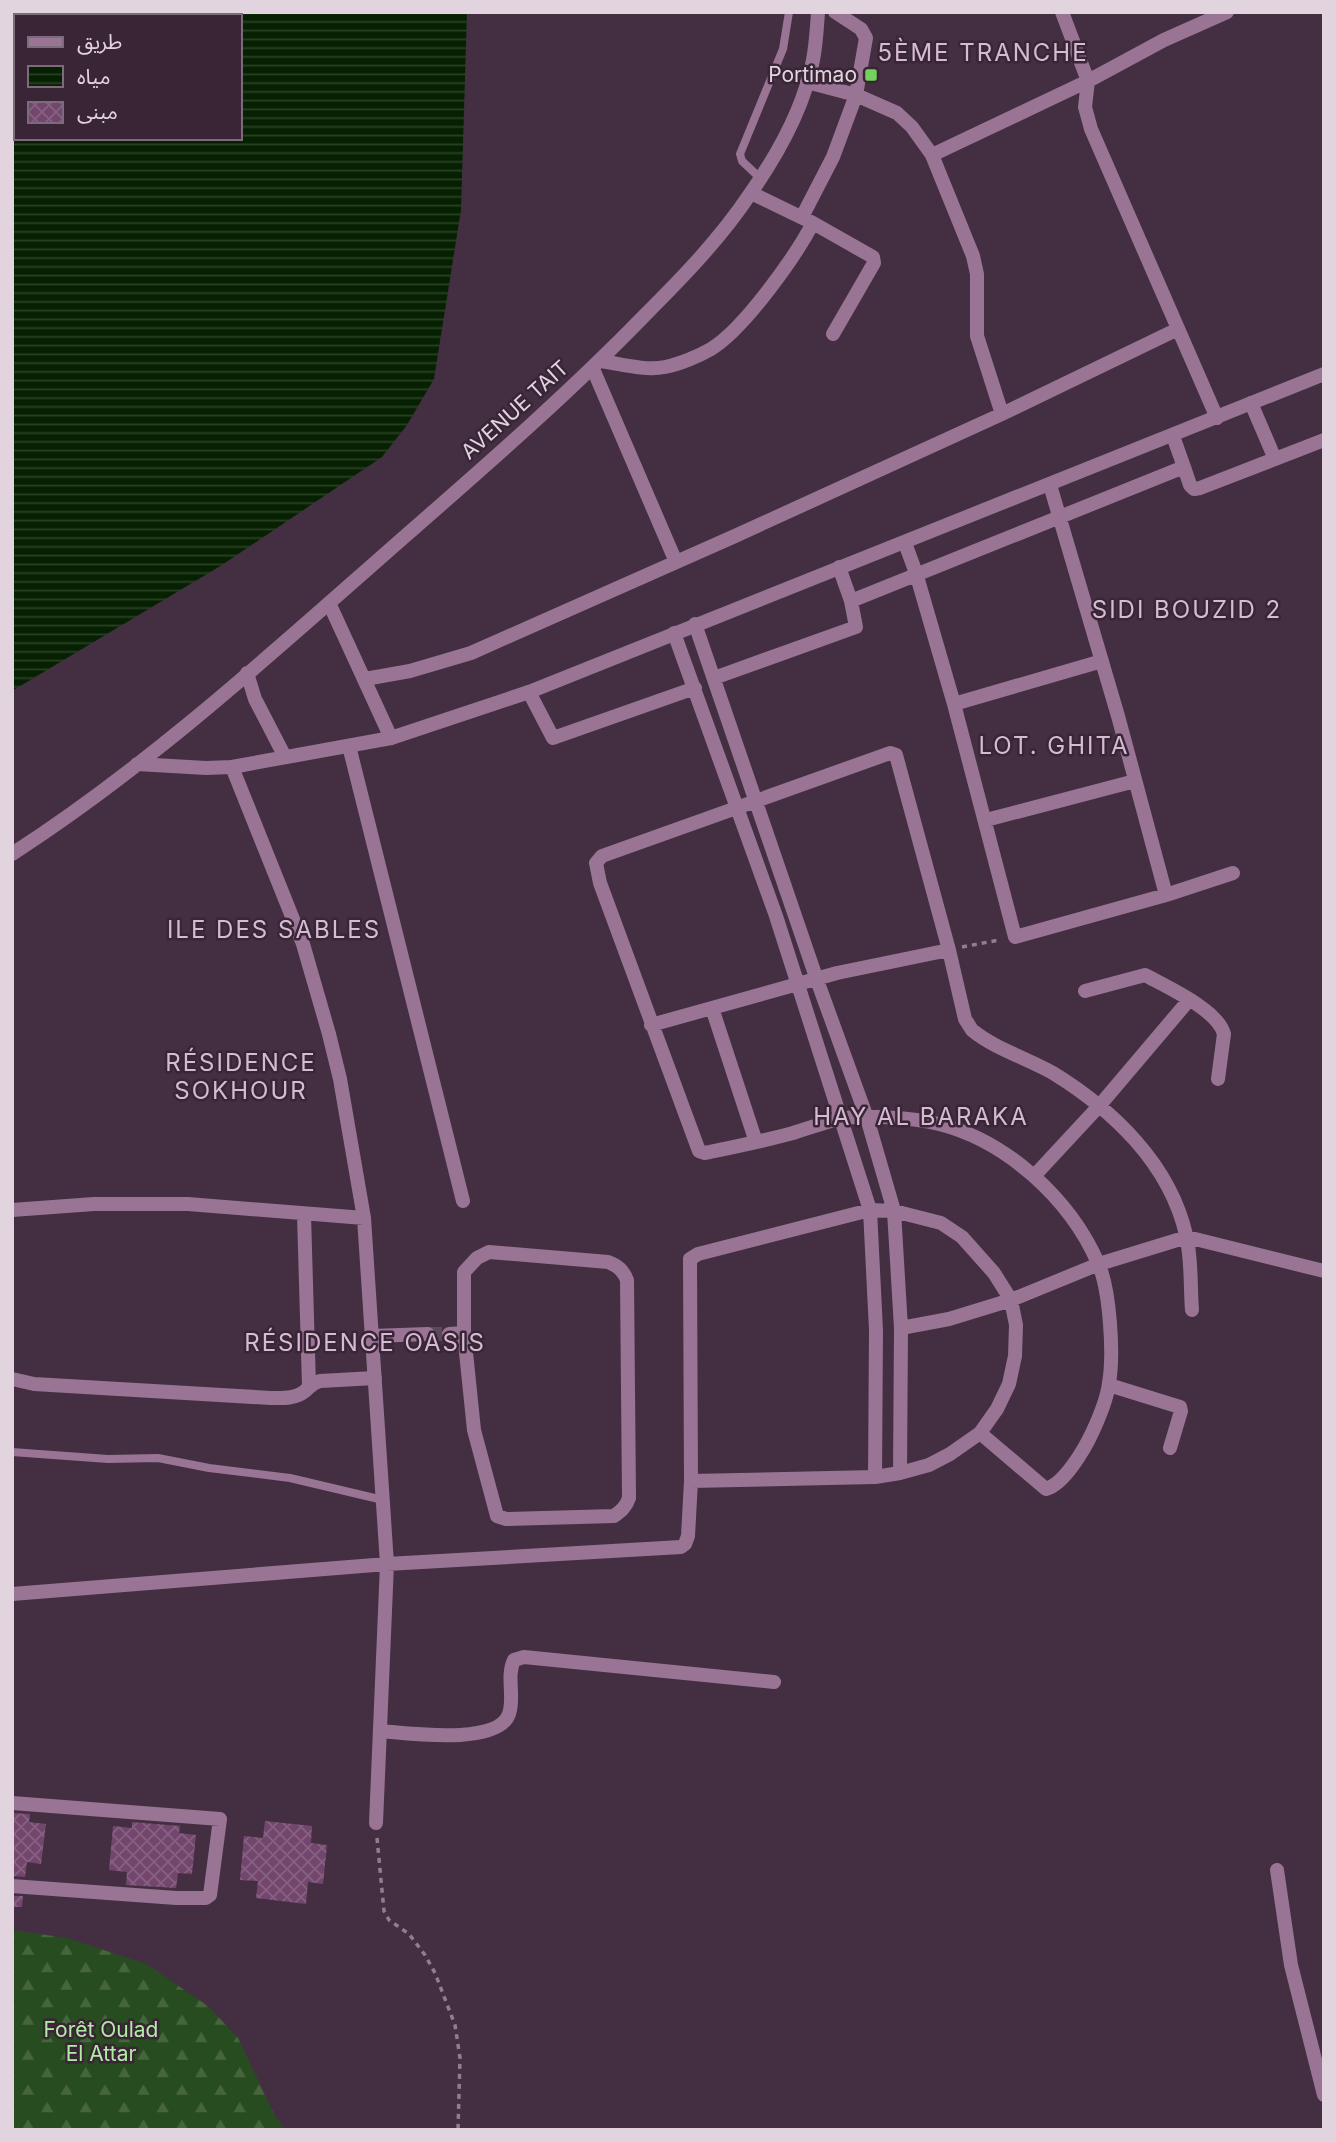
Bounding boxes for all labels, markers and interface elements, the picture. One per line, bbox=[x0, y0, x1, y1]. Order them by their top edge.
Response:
legend bbox=[14, 14, 242, 140]
text: طريق bbox=[77, 29, 122, 55]
district label: 5ÈME TRANCHE bbox=[877, 37, 1089, 67]
place label: Portimao bbox=[768, 62, 857, 87]
text: مياه bbox=[77, 64, 110, 89]
marker: Portimao bbox=[863, 67, 879, 83]
text: مبنى bbox=[77, 99, 118, 124]
street label: AVENUE TAIT bbox=[456, 355, 573, 464]
district label: SIDI BOUZID 2 bbox=[1092, 595, 1282, 624]
district label: LOT. GHITA bbox=[978, 731, 1130, 760]
district label: ILE DES SABLES bbox=[167, 915, 381, 944]
district label: RÉSIDENCE SOKHOUR bbox=[165, 1047, 317, 1105]
district label: HAY AL BARAKA bbox=[813, 1102, 1029, 1131]
district label: RÉSIDENCE OASIS bbox=[244, 1327, 486, 1357]
park label: Forêt Oulad El Attar bbox=[44, 2017, 158, 2066]

